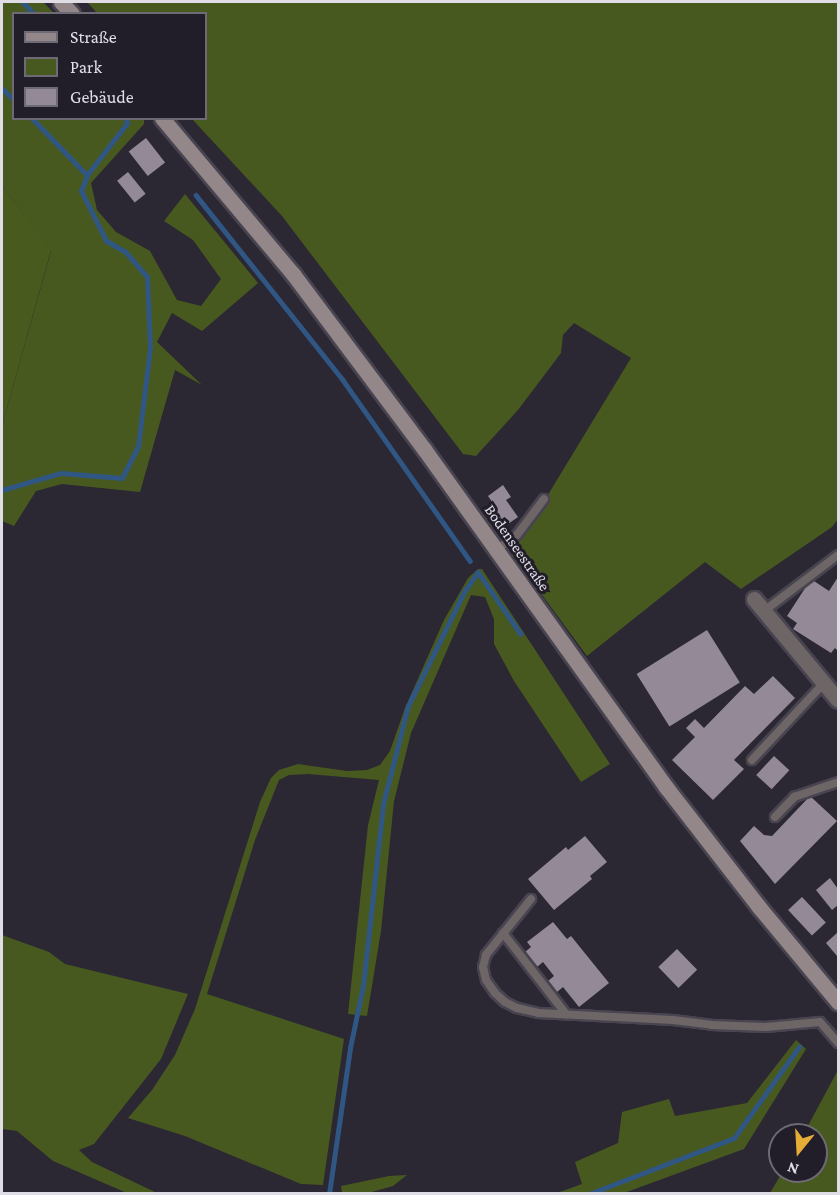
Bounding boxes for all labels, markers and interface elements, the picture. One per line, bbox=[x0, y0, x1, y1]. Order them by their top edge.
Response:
legend bbox=[12, 12, 207, 120]
text: Straße bbox=[70, 27, 117, 47]
text: Park bbox=[70, 57, 102, 77]
text: Gebäude bbox=[70, 87, 134, 107]
street label: Bodenseestraße bbox=[480, 501, 554, 595]
north arrow bbox=[768, 1123, 828, 1183]
text: N bbox=[785, 1159, 801, 1178]

